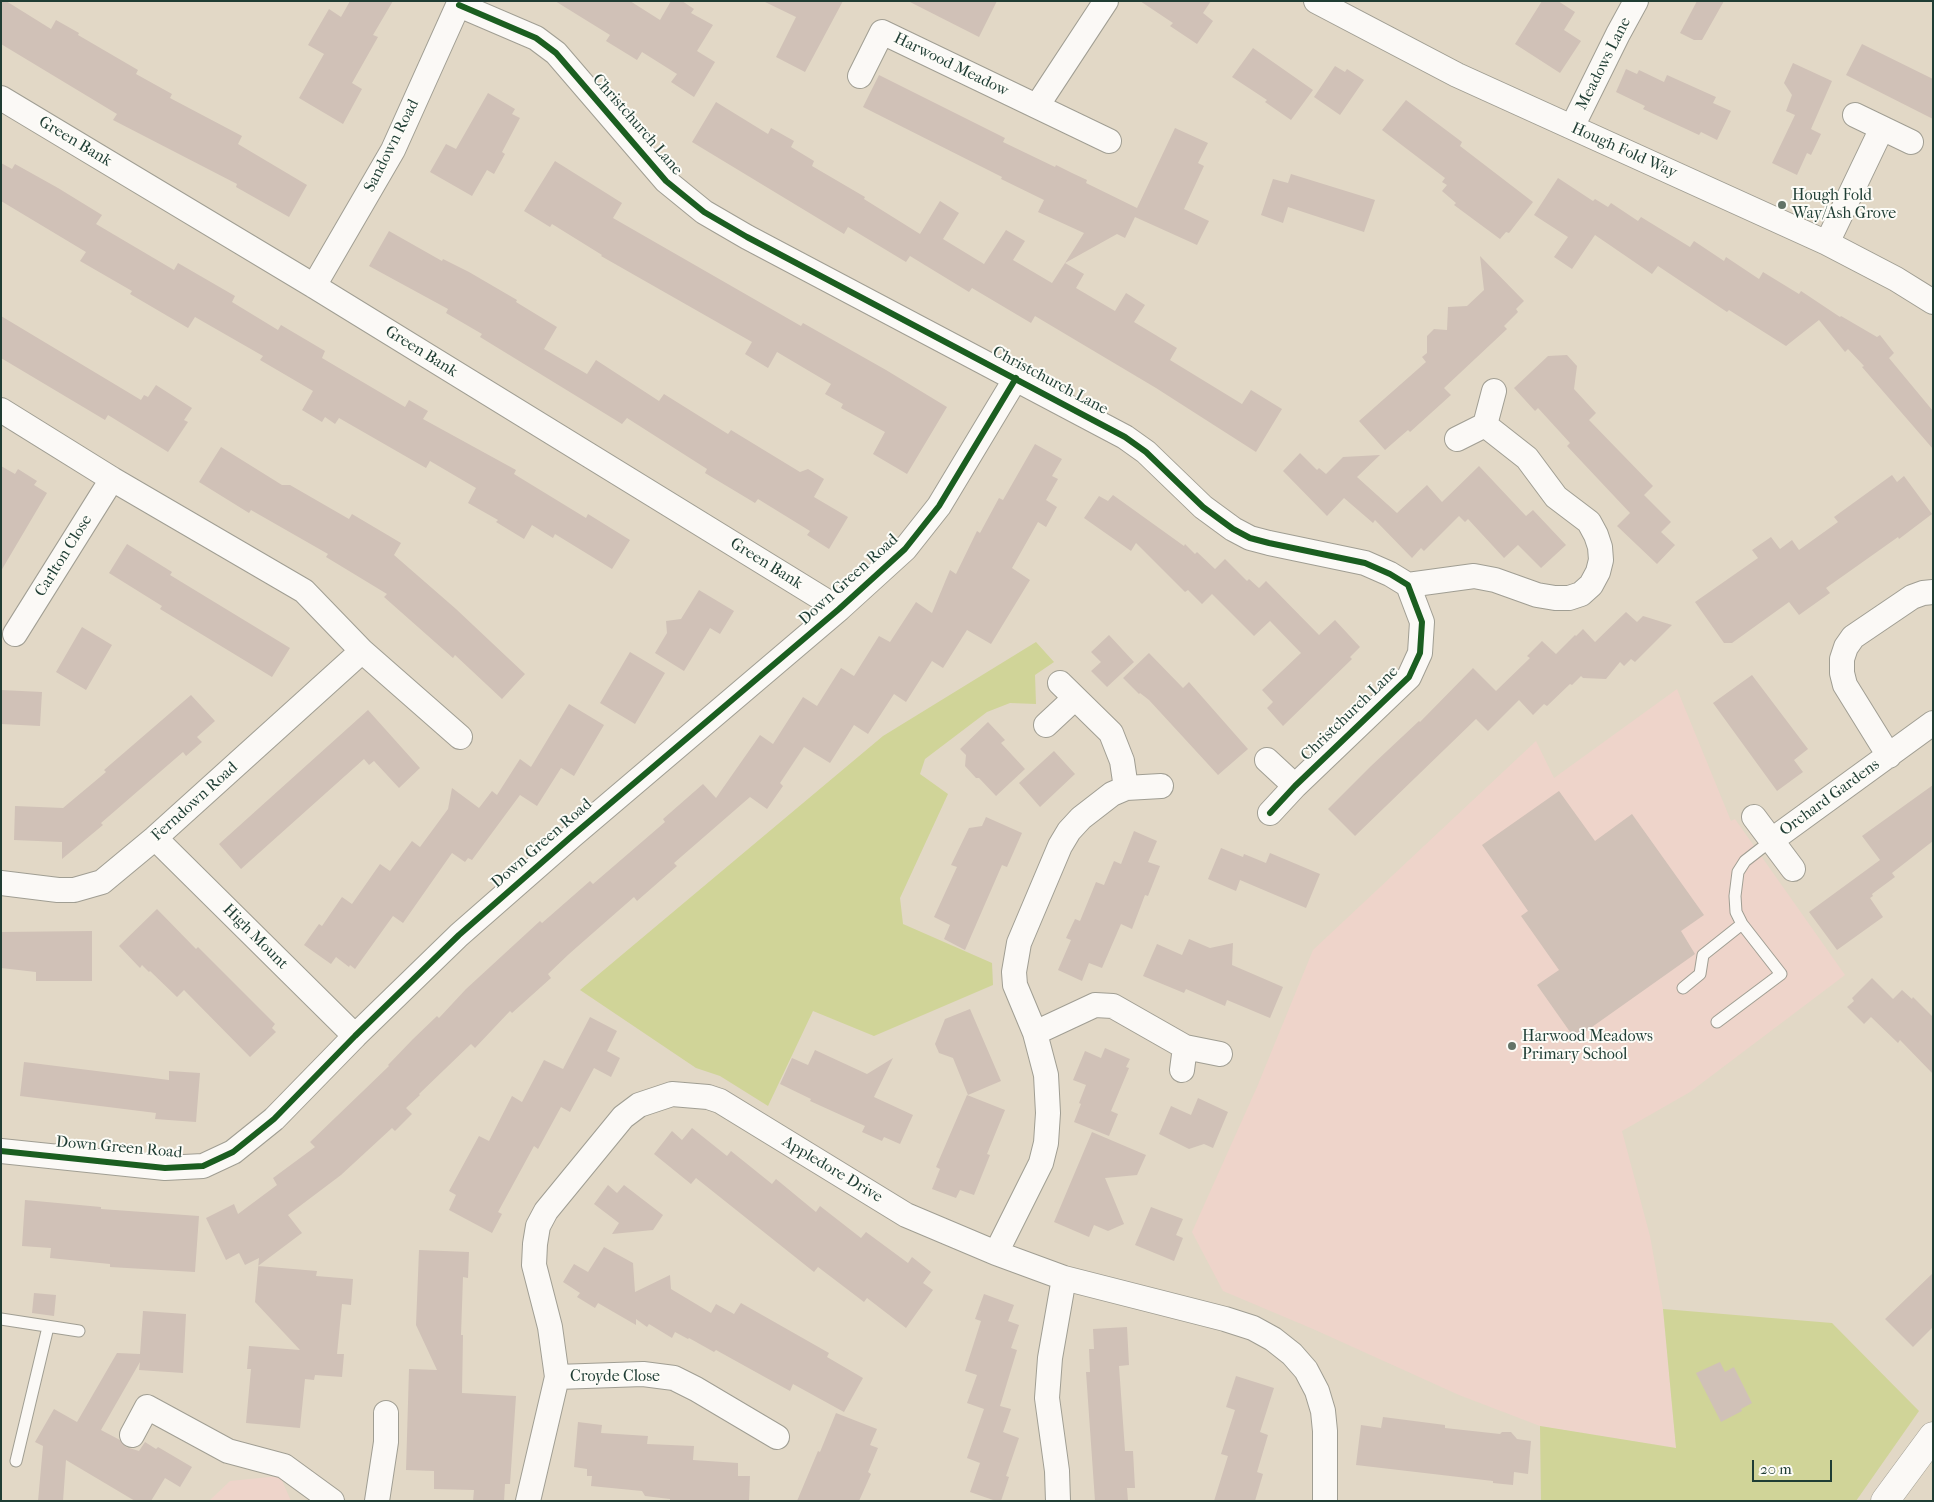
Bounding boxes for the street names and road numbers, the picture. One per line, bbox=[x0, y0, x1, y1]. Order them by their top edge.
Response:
street label: Meadows Lane bbox=[1572, 14, 1636, 114]
street label: Harwood Meadow bbox=[891, 29, 1011, 101]
street label: Christchurch Lane bbox=[588, 70, 686, 180]
street label: Sandown Road bbox=[360, 96, 424, 196]
street label: Green Bank bbox=[35, 113, 115, 171]
street label: Hough Fold Way bbox=[1568, 119, 1680, 183]
street label: Green Bank bbox=[381, 322, 461, 382]
street label: Christchurch Lane bbox=[989, 342, 1111, 420]
street label: Carlton Close bbox=[31, 512, 97, 600]
street label: Down Green Road bbox=[795, 530, 903, 630]
street label: Green Bank bbox=[726, 534, 806, 594]
street label: Christchurch Lane bbox=[1297, 663, 1403, 765]
street label: Orchard Gardens bbox=[1776, 755, 1884, 841]
street label: Ferndown Road bbox=[148, 758, 242, 846]
street label: Down Green Road bbox=[488, 795, 596, 893]
street label: High Mount bbox=[218, 900, 292, 974]
street label: Down Green Road bbox=[55, 1133, 183, 1163]
street label: Appledore Drive bbox=[778, 1133, 886, 1207]
street label: Croyde Close bbox=[570, 1367, 660, 1387]

